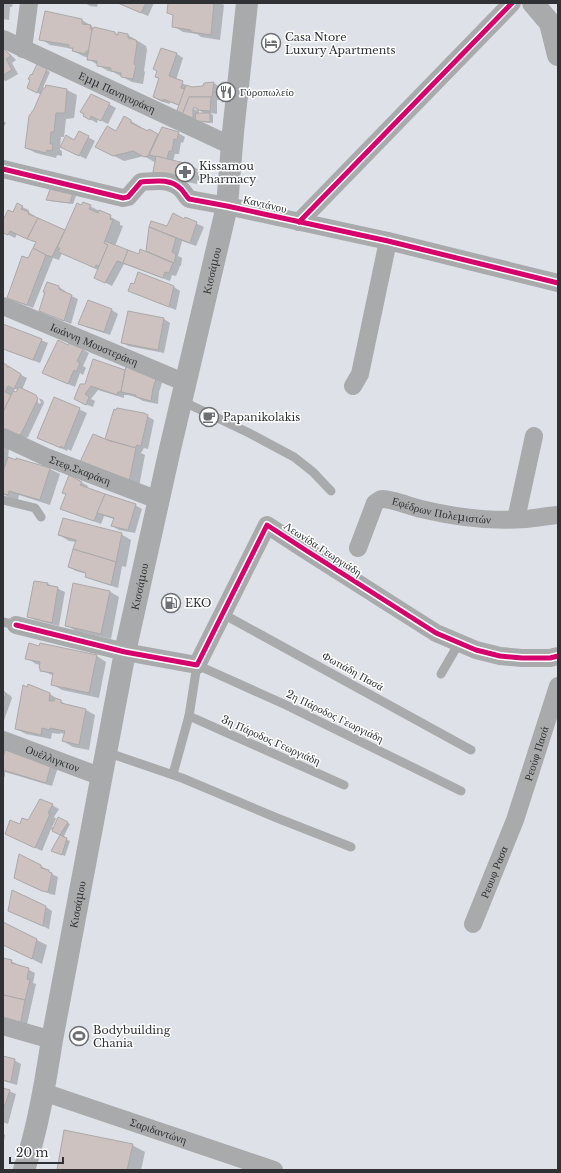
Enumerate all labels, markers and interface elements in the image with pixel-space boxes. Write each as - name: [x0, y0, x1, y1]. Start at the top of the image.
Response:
- place label: Casa Ntore Luxury Apartments: [285, 30, 395, 57]
- hotel icon: Casa Ntore Luxury Apartments: [260, 32, 282, 54]
- street label: Εμμ Πανηγυράκη: [77, 68, 158, 116]
- restaurant icon: Γύροπωλείο: [215, 81, 237, 103]
- place label: Γύροπωλείο: [240, 85, 295, 99]
- place label: Kissamou Pharmacy: [199, 159, 256, 186]
- pharmacy icon: Kissamou Pharmacy: [174, 161, 196, 183]
- street label: Καντάνου: [242, 192, 289, 216]
- street label: Κισσάμου: [200, 245, 224, 295]
- street label: Ιωάννη Μουστεράκη: [48, 320, 140, 369]
- cafe icon: Papanikolakis: [198, 406, 220, 428]
- place label: Papanikolakis: [223, 410, 300, 424]
- street label: Στεφ.Σκαράκη: [47, 452, 113, 488]
- street label: Εφέδρων Πολεμιστών: [390, 494, 491, 527]
- street label: Λεωνίδα Γεωργιάδη: [281, 519, 365, 580]
- street label: Κισσάμου: [128, 561, 152, 611]
- fuel station icon: EKO: [160, 592, 182, 614]
- place label: EKO: [185, 596, 212, 610]
- street label: Φωτιάδη Πασά: [320, 648, 386, 694]
- street label: 2η Πάροδος Γεωργιάδη: [284, 686, 386, 746]
- street label: 3η Πάροδος Γεωργιάδη: [219, 712, 323, 768]
- street label: Ρεούφ Πασά: [521, 724, 552, 783]
- street label: Ουέλλιγκτον: [24, 742, 82, 775]
- street label: Ρεουφ Ρασα: [477, 844, 511, 900]
- street label: Κισσάμου: [66, 879, 89, 929]
- place label: Bodybuilding Chania: [93, 1023, 171, 1050]
- sports icon: Bodybuilding Chania: [68, 1025, 90, 1047]
- street label: Σαριδαντώνη: [128, 1115, 189, 1147]
- scale bar: [10, 1139, 63, 1165]
- text: 20 m: [16, 1145, 48, 1160]

